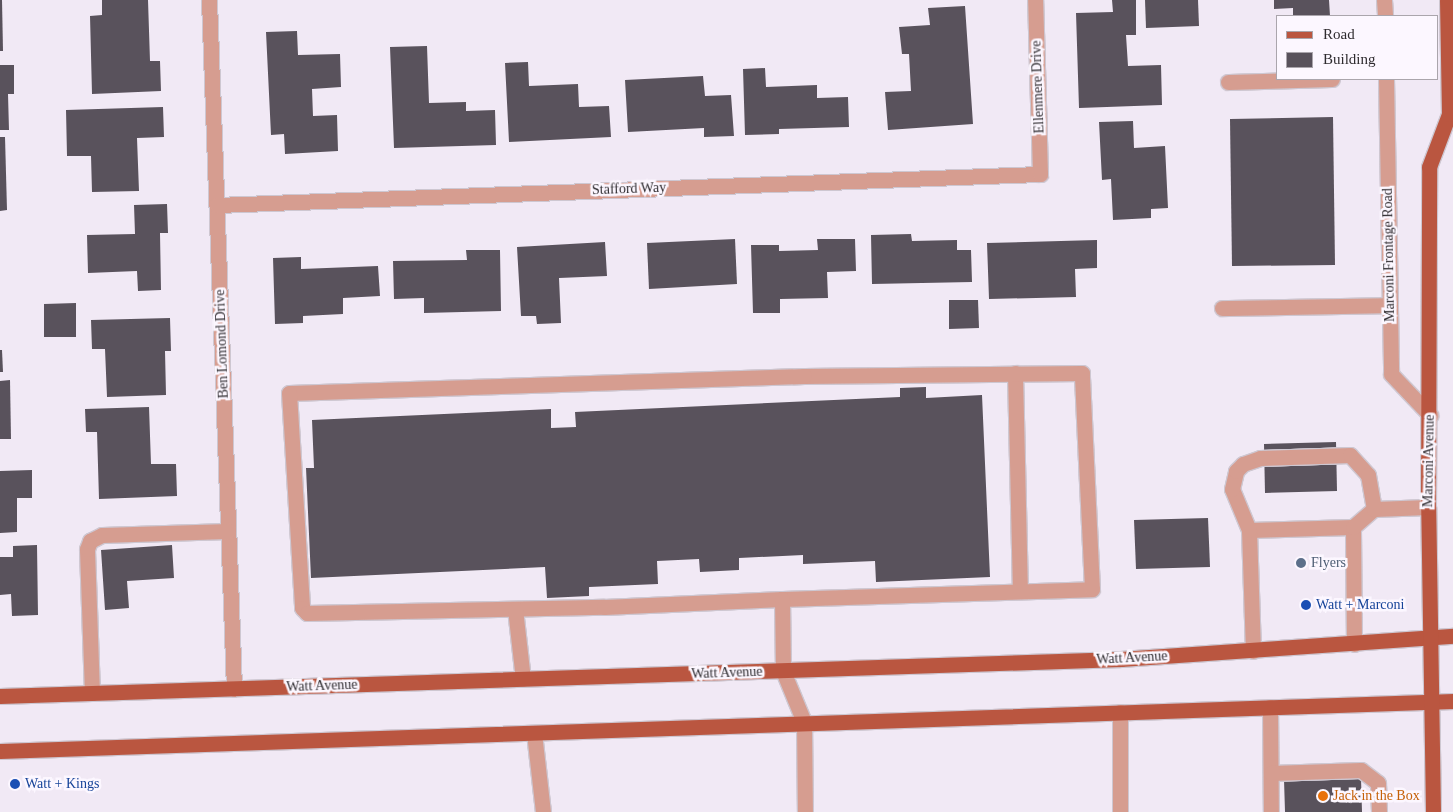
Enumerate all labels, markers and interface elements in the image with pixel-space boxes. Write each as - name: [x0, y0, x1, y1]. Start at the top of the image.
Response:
- legend: [1276, 15, 1438, 80]
- text: Road: [1323, 26, 1355, 42]
- street label: Ellenmere Drive: [1028, 40, 1048, 134]
- text: Building: [1323, 51, 1376, 67]
- street label: Stafford Way: [592, 179, 666, 199]
- street label: Marconi Frontage Road: [1379, 188, 1399, 322]
- street label: Ben Lomond Drive: [212, 289, 232, 399]
- street label: Marconi Avenue: [1420, 414, 1438, 508]
- place label: Flyers: [1311, 555, 1346, 571]
- marker: Flyers: [1295, 557, 1307, 569]
- place label: Watt + Marconi: [1316, 597, 1404, 613]
- marker: Watt + Marconi: [1300, 599, 1312, 611]
- street label: Watt Avenue: [1096, 648, 1168, 668]
- street label: Watt Avenue: [691, 663, 763, 683]
- street label: Watt Avenue: [286, 676, 358, 696]
- place label: Watt + Kings: [25, 776, 99, 792]
- marker: Watt + Kings: [9, 778, 21, 790]
- place label: Jack in the Box: [1333, 788, 1420, 804]
- marker: Jack in the Box: [1317, 790, 1329, 802]

